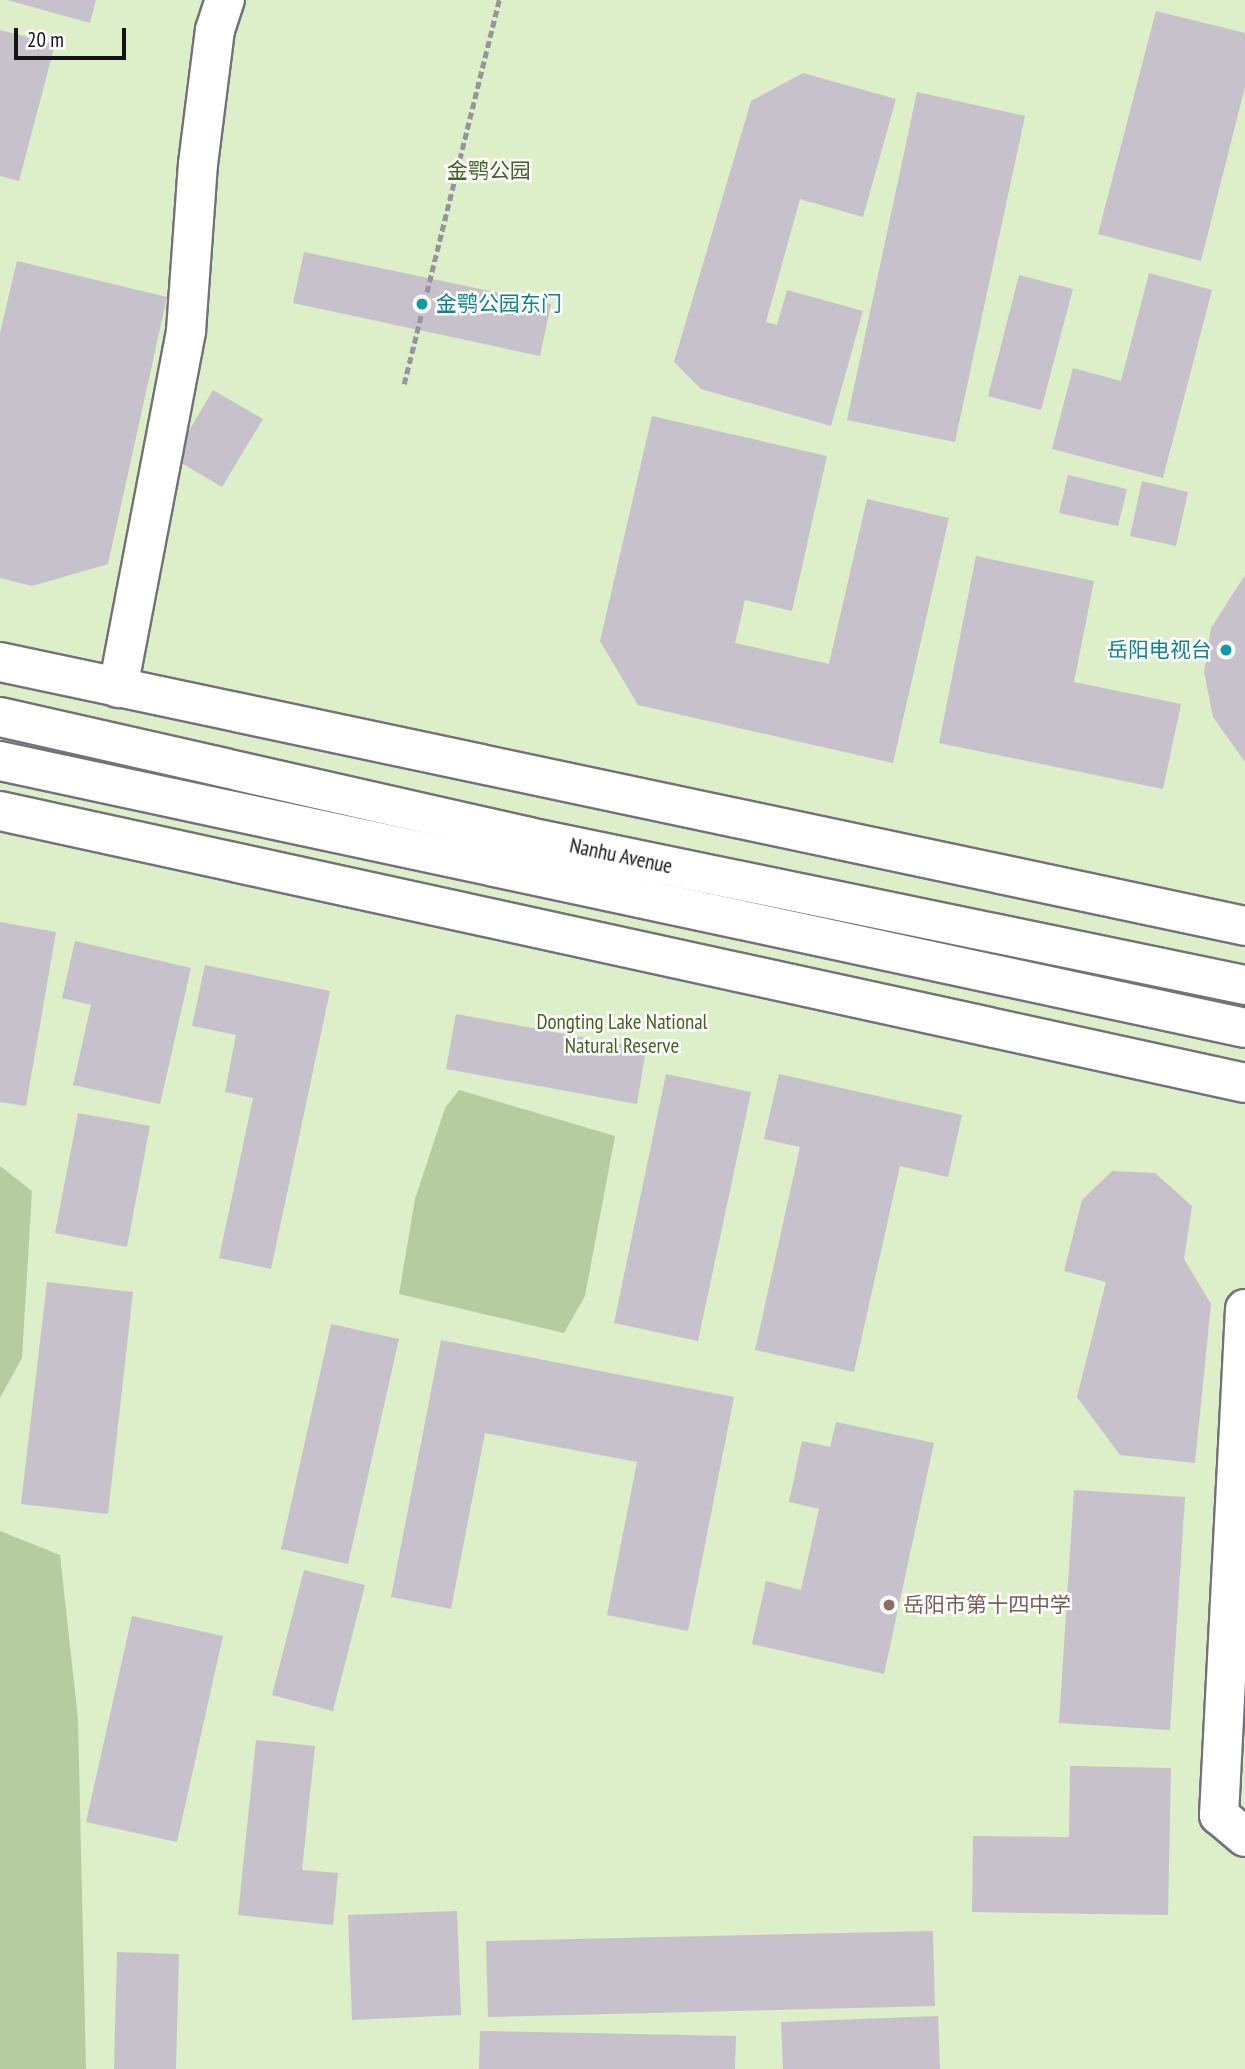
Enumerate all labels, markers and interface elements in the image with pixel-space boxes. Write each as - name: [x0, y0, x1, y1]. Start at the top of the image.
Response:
- scale bar: [18, 14, 130, 58]
- text: 20 m: [27, 26, 64, 53]
- park label: 金鹗公园: [447, 158, 531, 184]
- place label: 金鹗公园东门: [436, 291, 562, 317]
- marker: 金鹗公园东门: [414, 296, 430, 312]
- place label: 岳阳电视台: [1107, 637, 1212, 663]
- marker: 岳阳电视台: [1218, 642, 1234, 658]
- street label: Nanhu Avenue: [567, 833, 675, 879]
- park label: Dongting Lake National Natural Reserve: [537, 1009, 707, 1059]
- place label: 岳阳市第十四中学: [903, 1592, 1071, 1618]
- marker: 岳阳市第十四中学: [881, 1597, 897, 1613]

